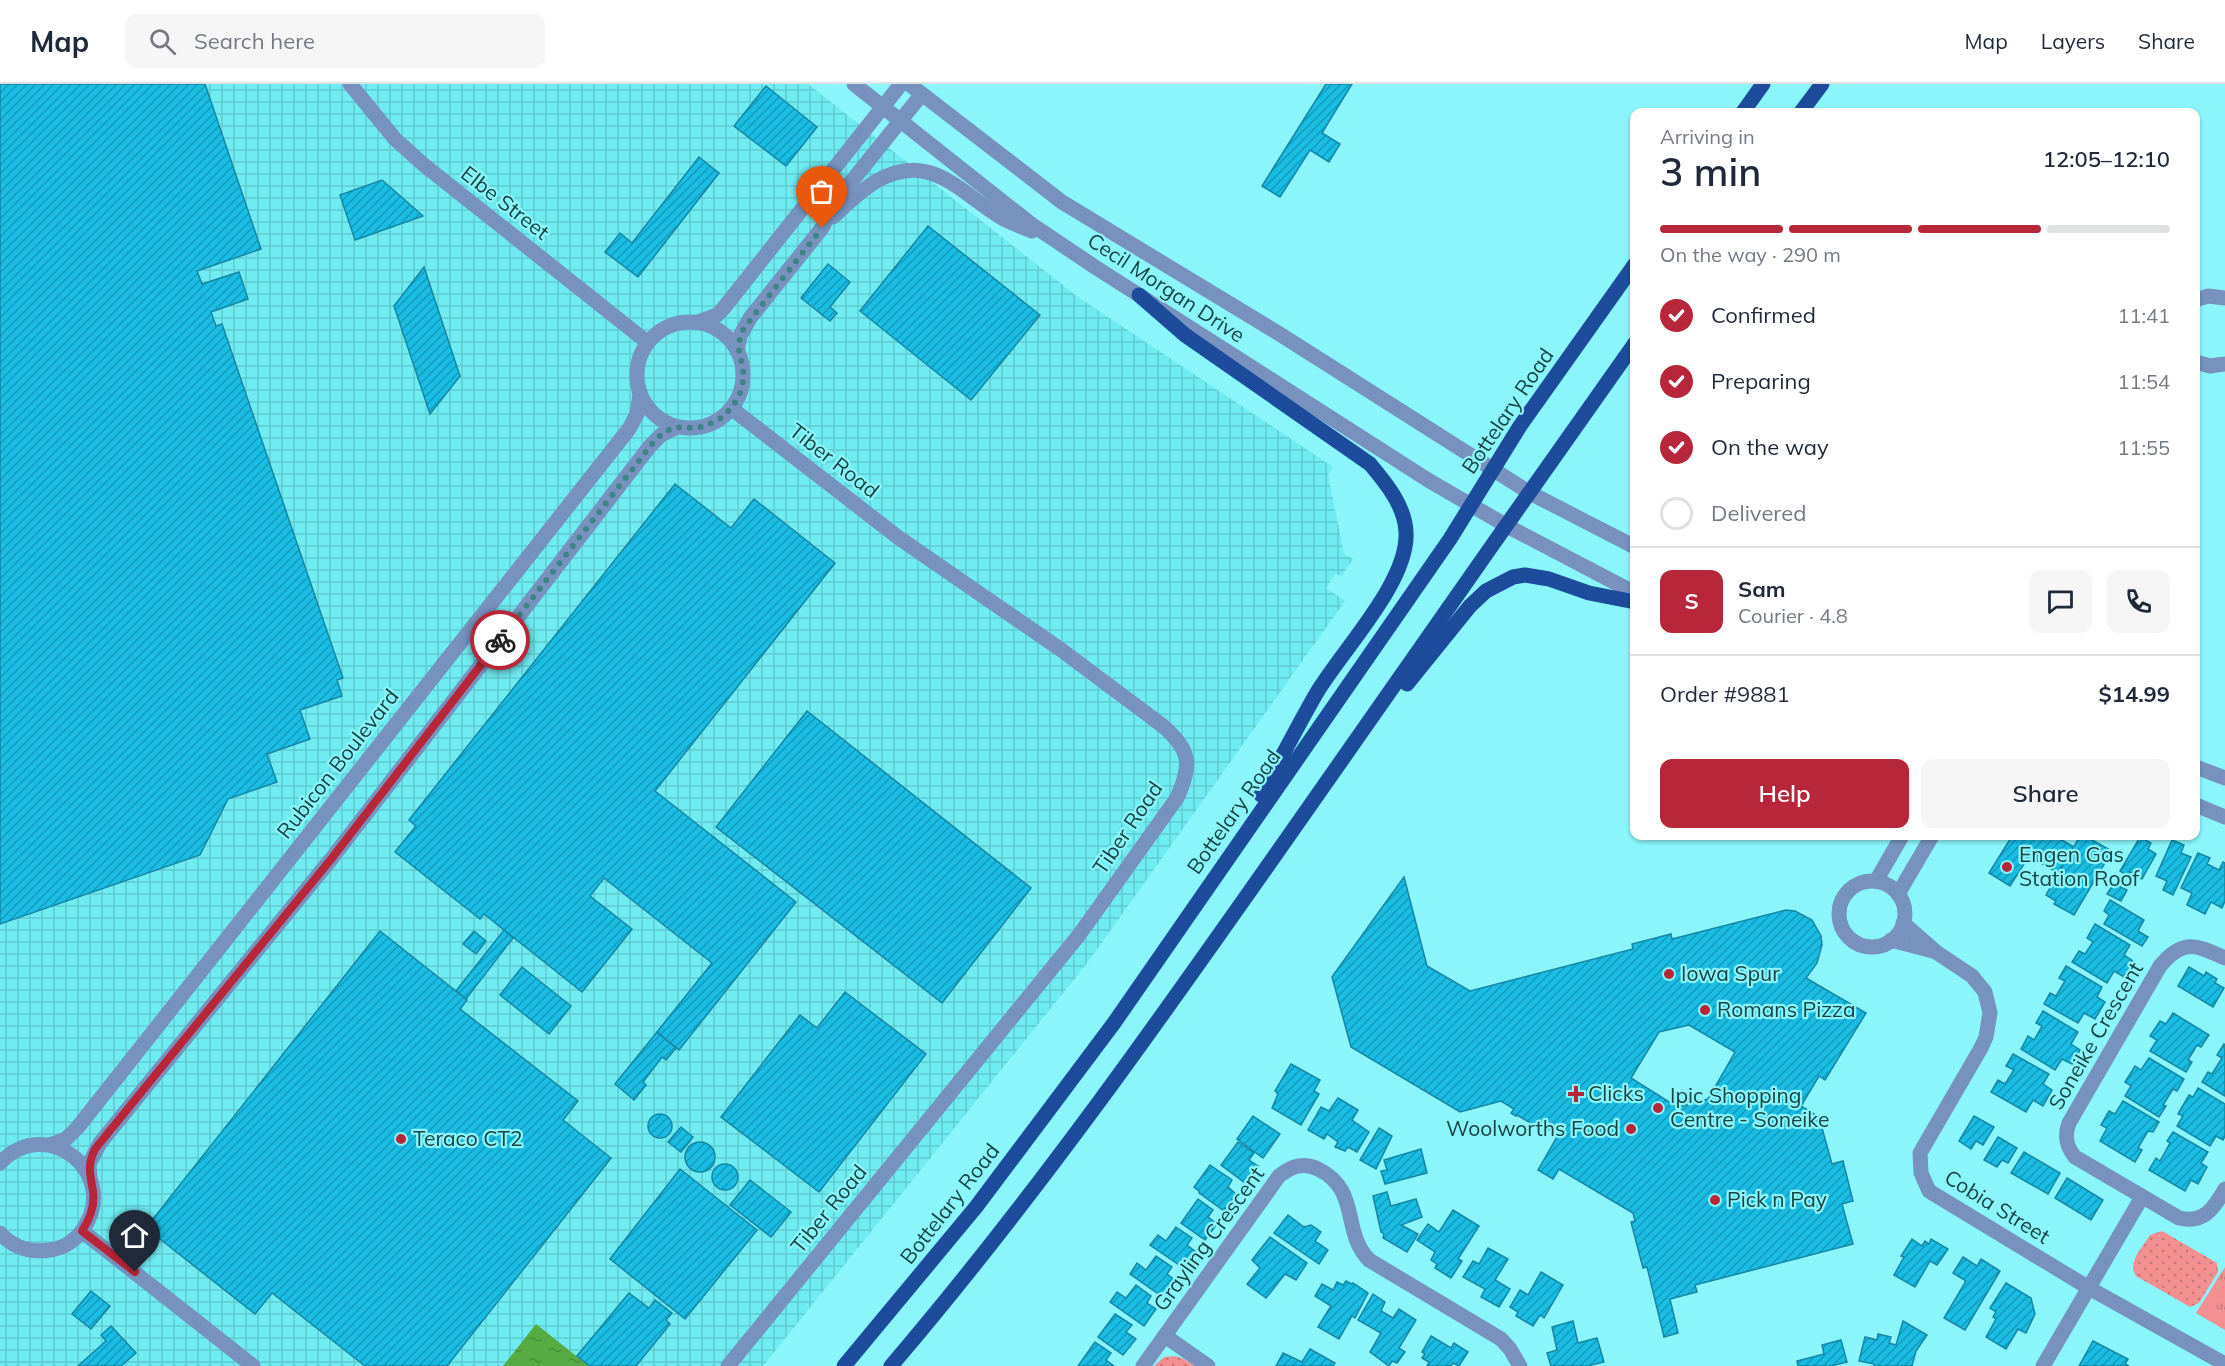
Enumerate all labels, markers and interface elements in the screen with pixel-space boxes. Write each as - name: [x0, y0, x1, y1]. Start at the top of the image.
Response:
- search box: [125, 14, 545, 68]
- text: Map: [30, 24, 89, 59]
- icon: search: [146, 25, 179, 58]
- text: Search here: [194, 27, 315, 55]
- text: Map: [1965, 28, 2008, 54]
- text: Layers: [2041, 28, 2105, 54]
- text: Share: [2138, 28, 2195, 54]
- text: Arriving in: [1660, 124, 1755, 149]
- text: 12:05–12:10: [2043, 145, 2170, 173]
- text: 3 min: [1660, 147, 1761, 196]
- street label: Elbe Street: [456, 160, 555, 245]
- pin: [796, 166, 847, 228]
- icon: bag: [805, 175, 838, 208]
- street label: Cecil Morgan Drive: [1083, 227, 1250, 348]
- text: On the way · 290 m: [1660, 242, 1841, 267]
- icon: check: [1660, 299, 1693, 332]
- text: Confirmed: [1711, 301, 1816, 329]
- text: 11:41: [2117, 303, 2170, 328]
- street label: Bottelary Road: [1456, 343, 1559, 478]
- icon: check: [1660, 365, 1693, 398]
- text: Preparing: [1711, 367, 1811, 395]
- text: 11:54: [2117, 369, 2170, 394]
- street label: Tiber Road: [785, 417, 885, 503]
- icon: check: [1660, 431, 1693, 464]
- text: On the way: [1711, 433, 1829, 461]
- text: 11:55: [2117, 435, 2170, 460]
- text: Delivered: [1711, 499, 1806, 527]
- button: chat: [2029, 570, 2092, 633]
- button: phone: [2107, 570, 2170, 633]
- text: Sam: [1738, 575, 1786, 603]
- text: S: [1684, 587, 1699, 615]
- text: Courier · 4.8: [1738, 603, 1848, 628]
- courier: [470, 610, 530, 670]
- icon: bike: [484, 624, 517, 657]
- text: Order #9881: [1660, 680, 1790, 708]
- text: $14.99: [2099, 680, 2170, 708]
- street label: Rubicon Boulevard: [271, 683, 404, 843]
- street label: Bottelary Road: [1181, 744, 1286, 879]
- button: Help: [1660, 759, 1909, 828]
- button: Share: [1921, 759, 2170, 828]
- street label: Tiber Road: [1087, 776, 1168, 879]
- place label: Engen Gas Station Roof: [2019, 841, 2140, 891]
- marker: Engen Gas Station Roof: [2000, 860, 2014, 874]
- street label: Soneike Crescent: [2042, 957, 2148, 1114]
- place label: Iowa Spur: [1681, 960, 1780, 986]
- marker: Iowa Spur: [1662, 967, 1676, 981]
- place label: Romans Pizza: [1717, 996, 1856, 1022]
- marker: Romans Pizza: [1698, 1003, 1712, 1017]
- place label: Clicks: [1588, 1080, 1644, 1106]
- place label: Ipic Shopping Centre - Soneike: [1670, 1082, 1829, 1132]
- marker: Clicks: [1569, 1087, 1583, 1101]
- marker: Ipic Shopping Centre - Soneike: [1651, 1101, 1665, 1115]
- place label: Woolworths Food: [1446, 1115, 1619, 1141]
- marker: Woolworths Food: [1624, 1122, 1638, 1136]
- place label: Teraco CT2: [413, 1125, 523, 1151]
- marker: Teraco CT2: [394, 1132, 408, 1146]
- street label: Bottelary Road: [894, 1138, 1004, 1269]
- street label: Tiber Road: [785, 1159, 872, 1258]
- street label: Grayling Crescent: [1147, 1161, 1269, 1316]
- street label: Cobia Street: [1940, 1163, 2055, 1249]
- place label: Pick n Pay: [1727, 1186, 1827, 1212]
- marker: Pick n Pay: [1708, 1193, 1722, 1207]
- pin: [109, 1210, 160, 1272]
- icon: home: [118, 1219, 151, 1252]

